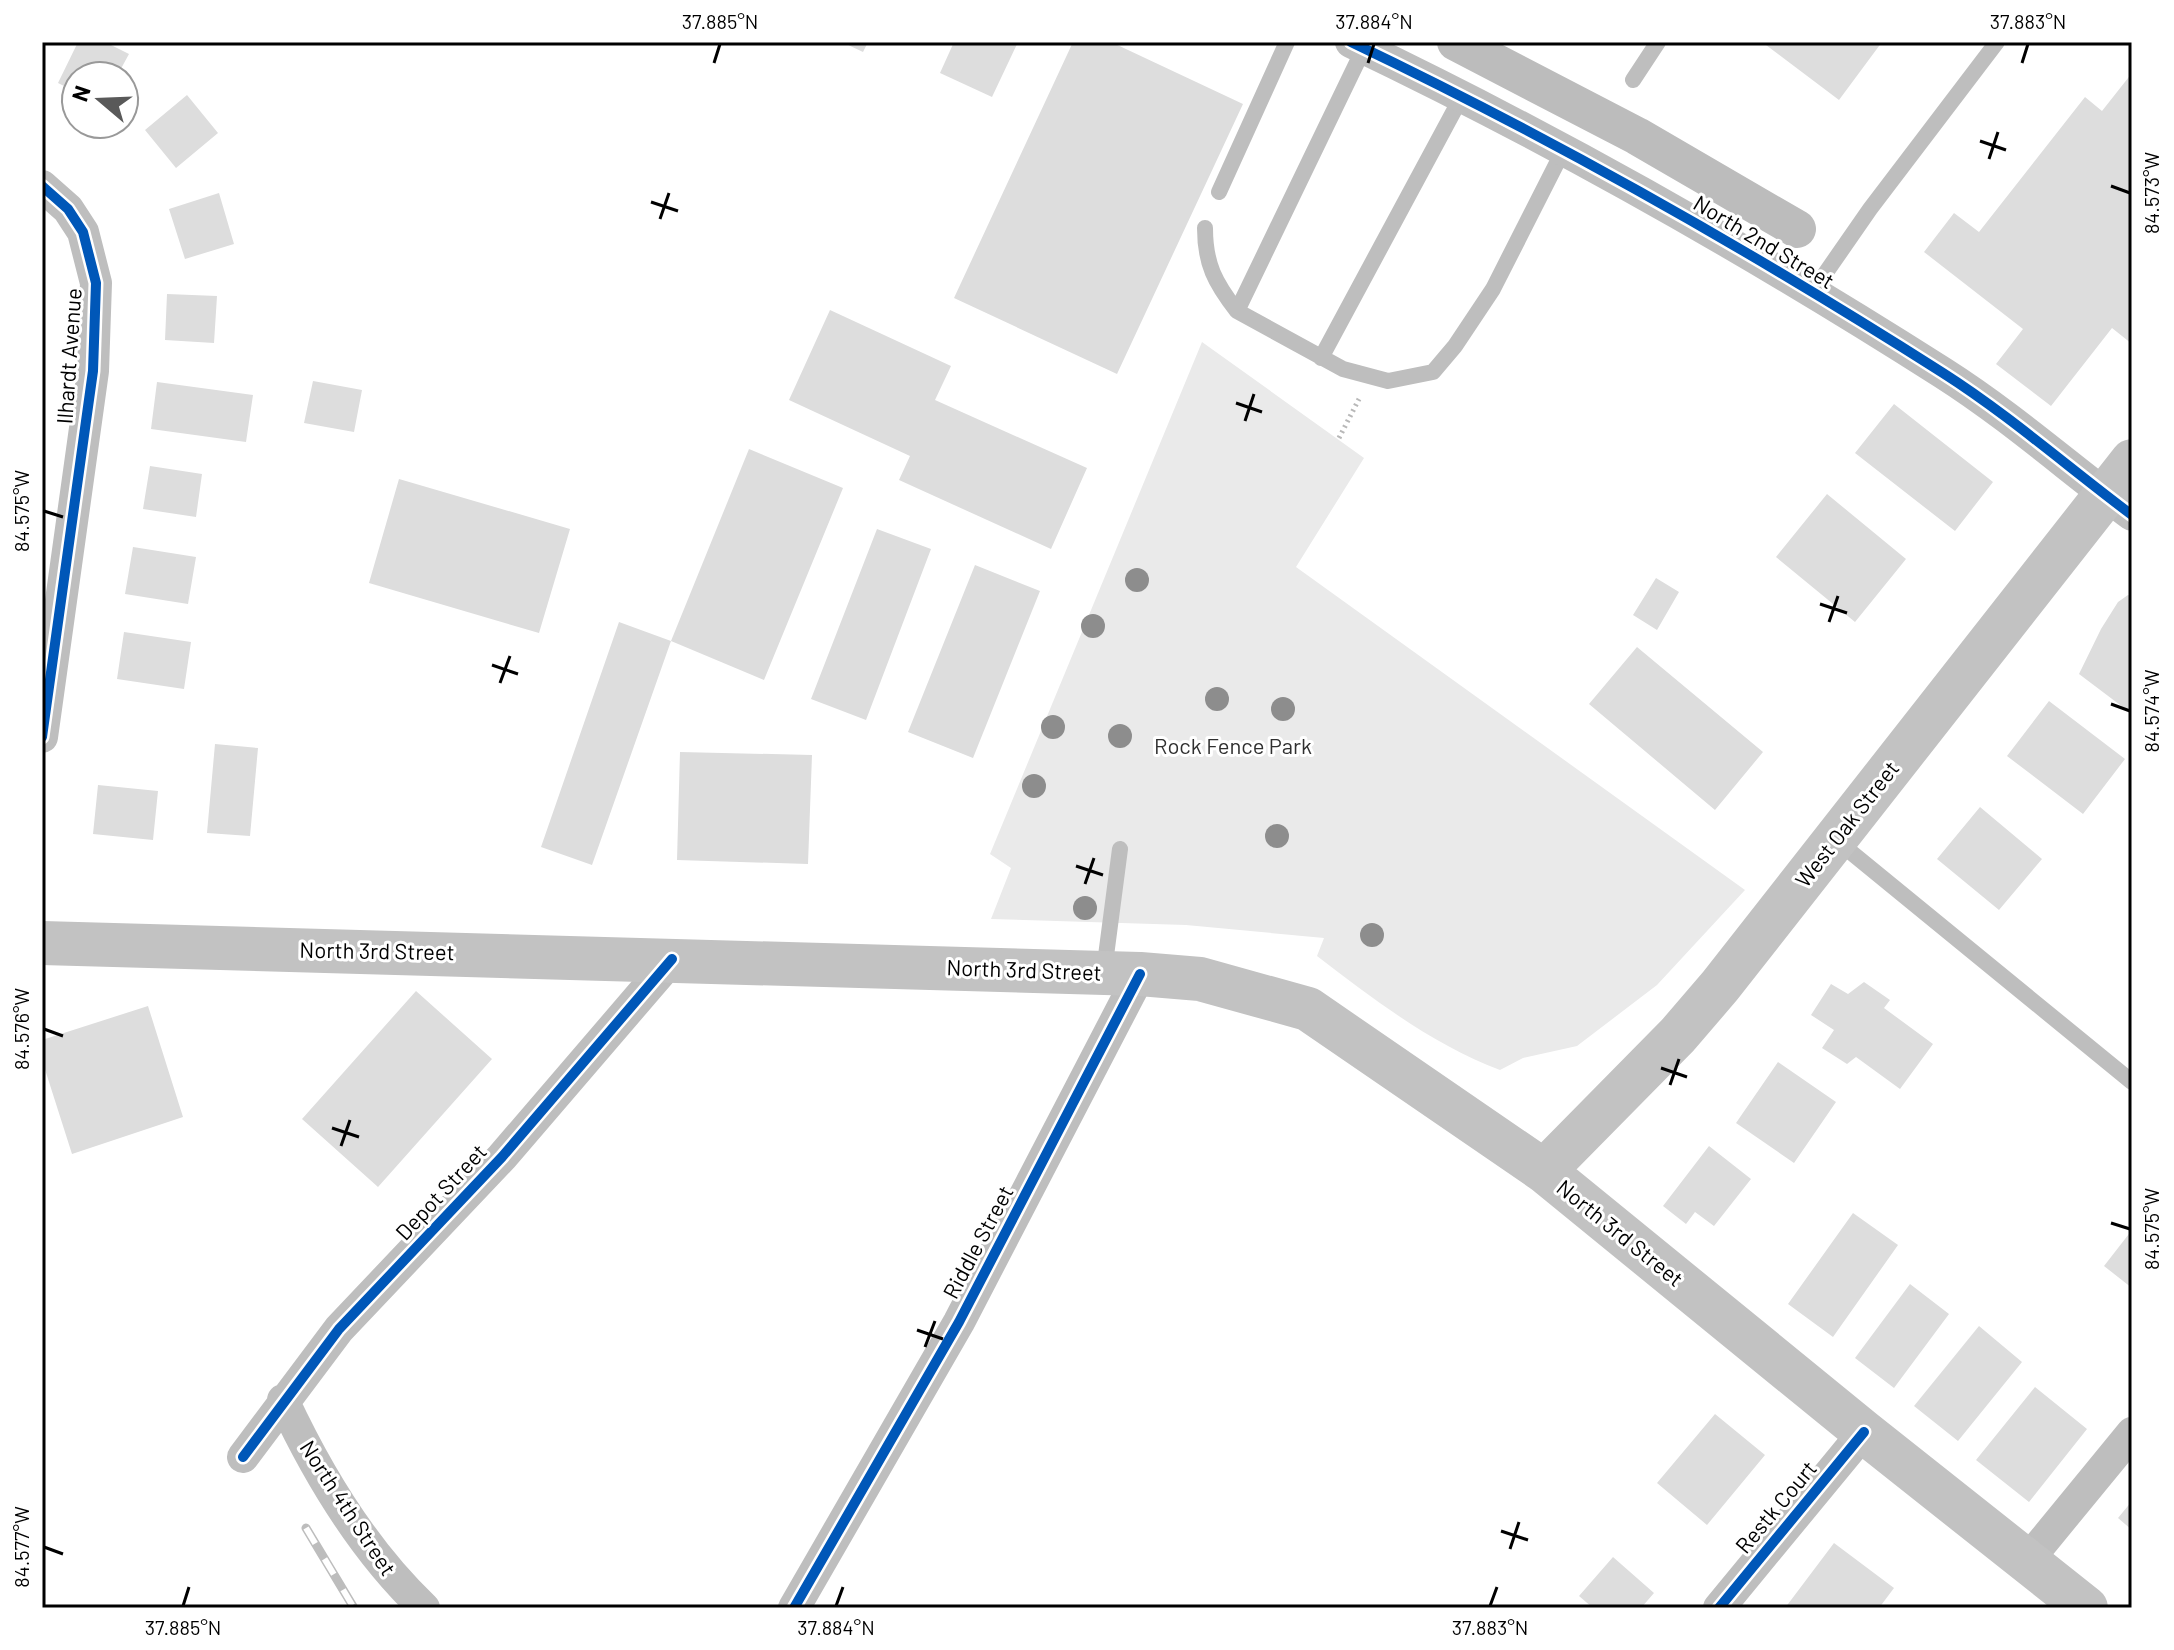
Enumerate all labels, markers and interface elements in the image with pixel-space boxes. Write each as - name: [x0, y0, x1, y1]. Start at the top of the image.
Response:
- text: 37.885°N: [682, 9, 758, 33]
- text: 37.884°N: [1335, 9, 1413, 33]
- text: 37.883°N: [1990, 9, 2066, 33]
- north arrow: [60, 60, 140, 140]
- text: N: [65, 82, 95, 104]
- text: 84.573°W: [2139, 151, 2163, 234]
- street label: North 2nd Street: [1689, 189, 1840, 293]
- street label: Ilhardt Avenue: [50, 287, 86, 425]
- text: 84.575°W: [9, 469, 33, 552]
- text: 84.574°W: [2139, 669, 2163, 752]
- park label: Rock Fence Park: [1154, 732, 1312, 758]
- street label: West Oak Street: [1789, 755, 1904, 892]
- street label: North 3rd Street: [299, 936, 455, 964]
- street label: North 3rd Street: [946, 953, 1102, 985]
- text: 84.576°W: [9, 987, 33, 1070]
- street label: Depot Street: [389, 1138, 491, 1245]
- street label: North 3rd Street: [1552, 1173, 1689, 1291]
- street label: Riddle Street: [936, 1181, 1018, 1303]
- text: 84.575°W: [2139, 1187, 2163, 1270]
- street label: North 4th Street: [295, 1435, 402, 1580]
- street label: Restk Court: [1729, 1455, 1821, 1558]
- text: 84.577°W: [9, 1506, 33, 1588]
- text: 37.885°N: [145, 1615, 221, 1639]
- text: 37.884°N: [797, 1615, 875, 1639]
- text: 37.883°N: [1452, 1615, 1528, 1639]

